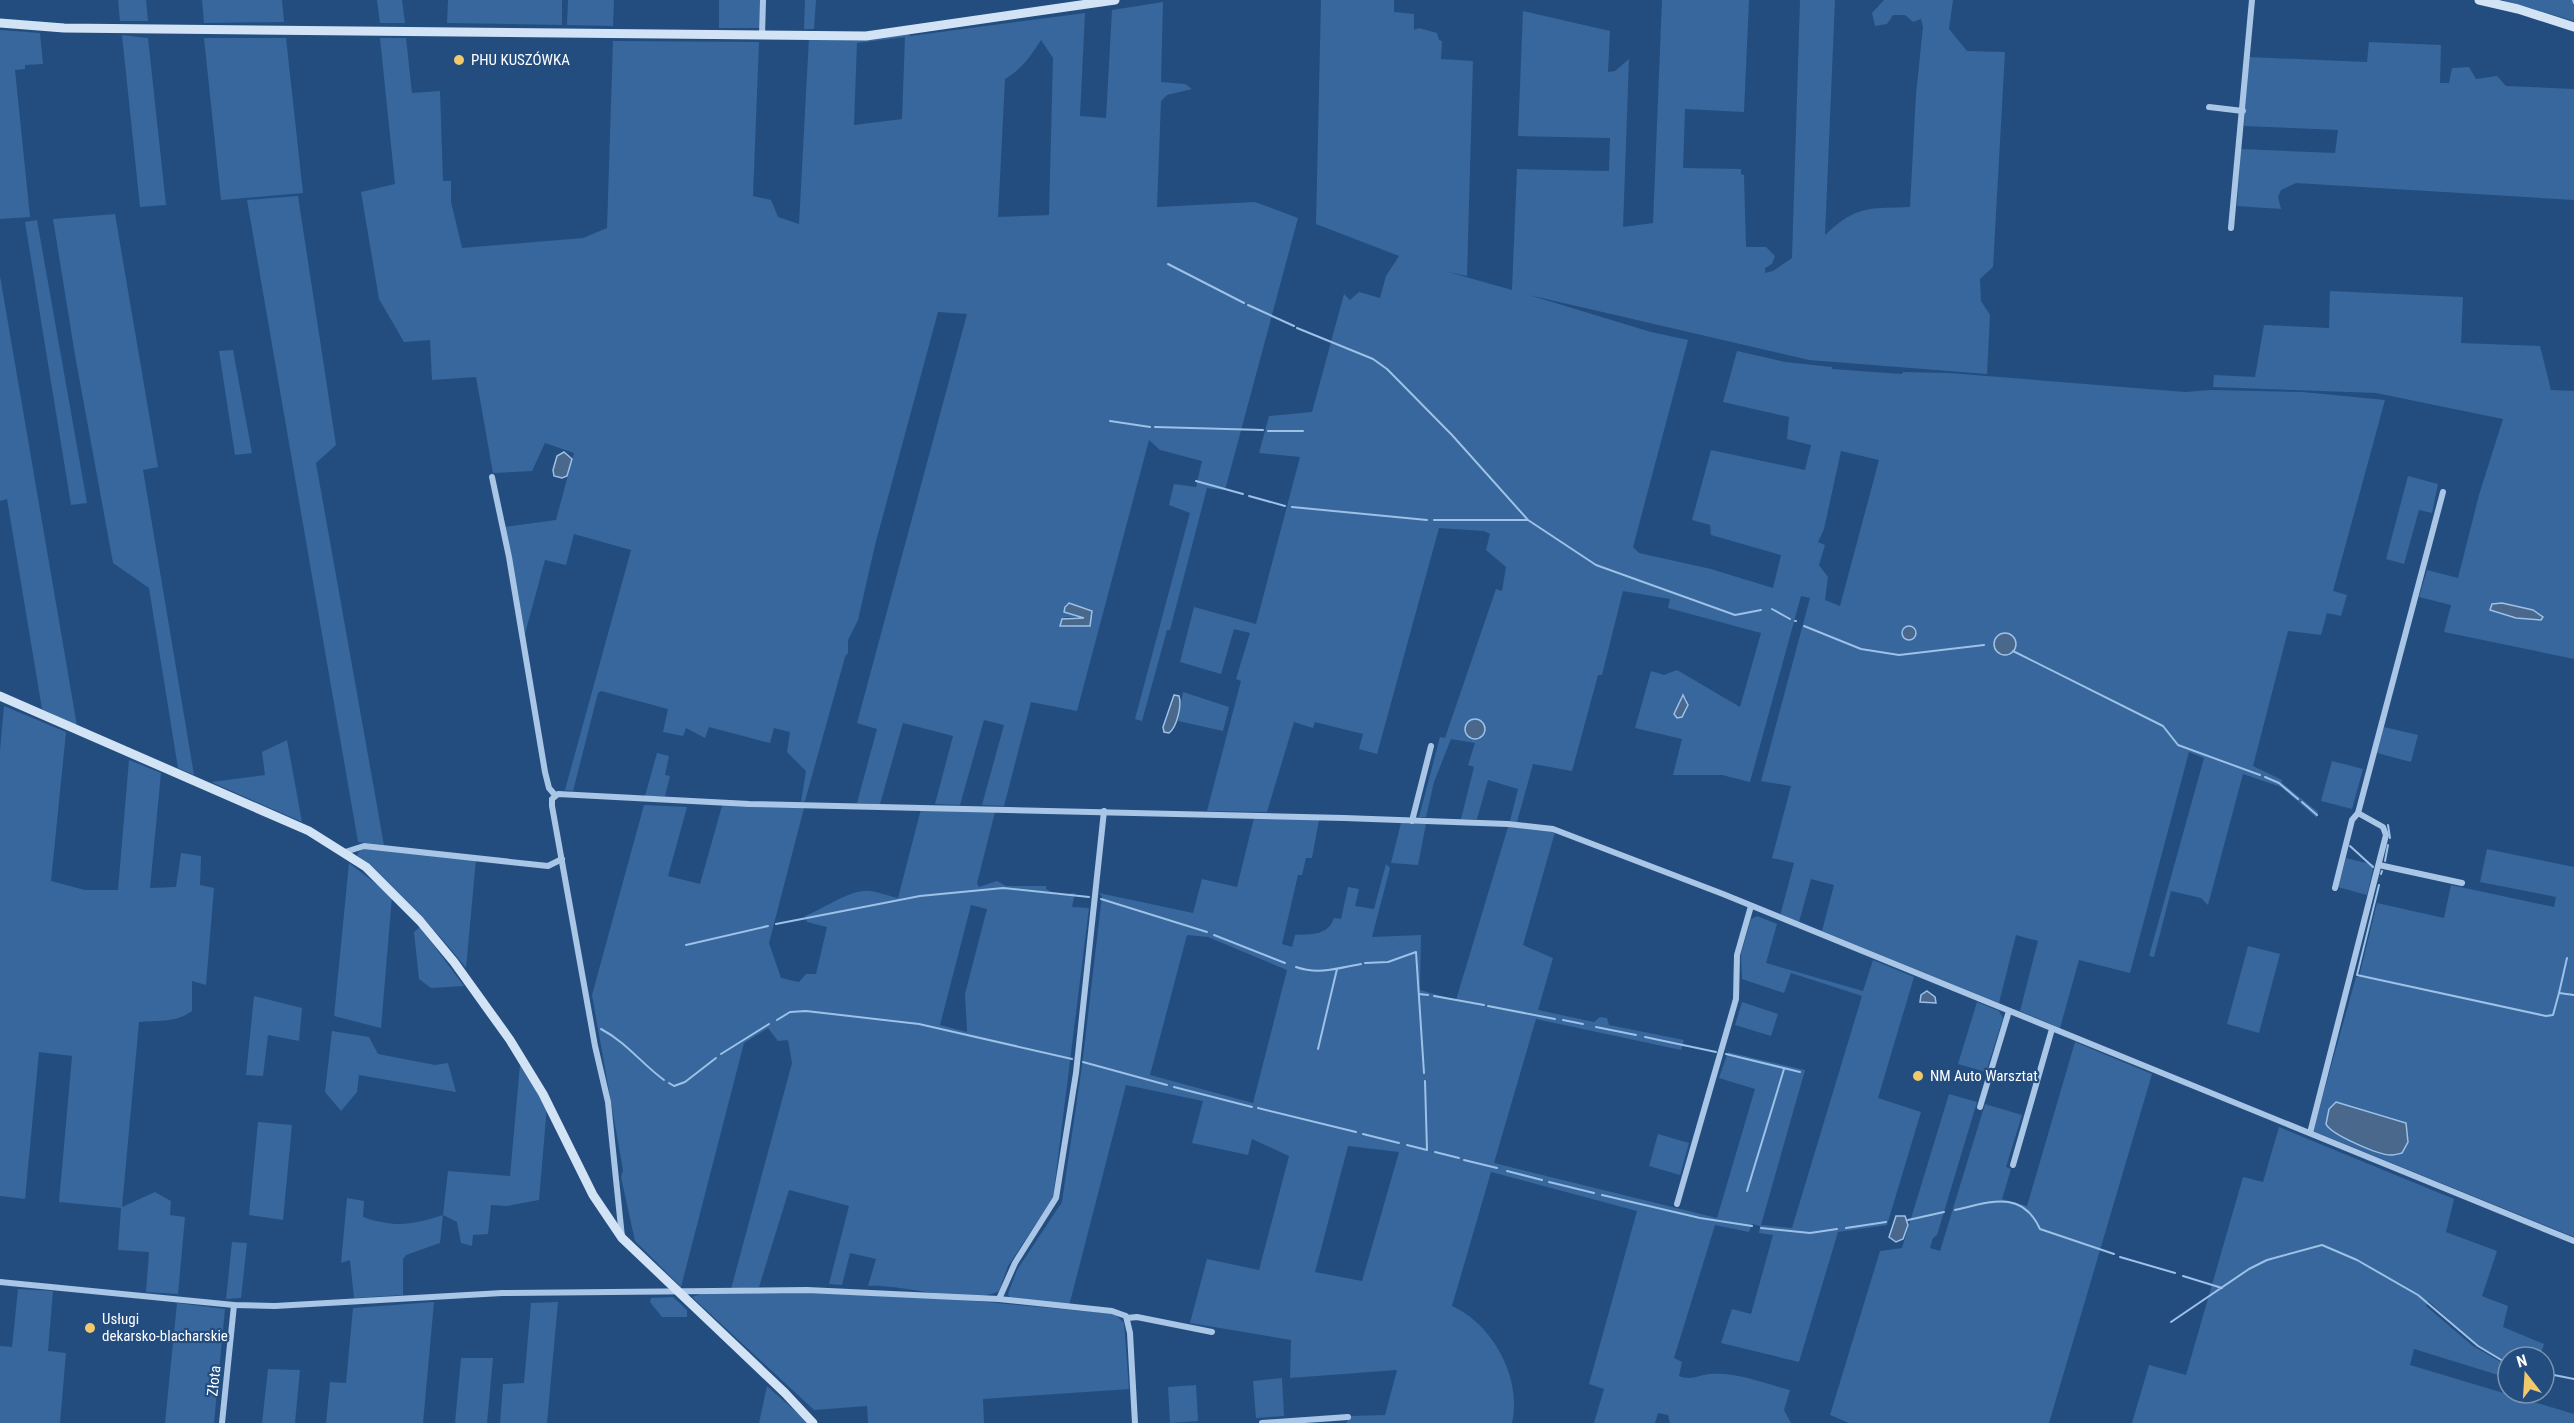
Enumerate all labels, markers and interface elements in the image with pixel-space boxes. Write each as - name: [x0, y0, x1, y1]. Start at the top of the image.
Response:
- place label: PHU KUSZÓWKA: [471, 51, 570, 69]
- marker: PHU KUSZÓWKA: [452, 53, 466, 67]
- place label: NM Auto Warsztat: [1930, 1067, 2038, 1085]
- marker: NM Auto Warsztat: [1911, 1069, 1925, 1083]
- place label: Usługi dekarsko-blacharskie: [102, 1310, 228, 1345]
- marker: Usługi dekarsko-blacharskie: [83, 1321, 97, 1335]
- north arrow: [2496, 1345, 2556, 1405]
- text: N: [2514, 1351, 2529, 1372]
- street label: Złota: [203, 1365, 225, 1397]

